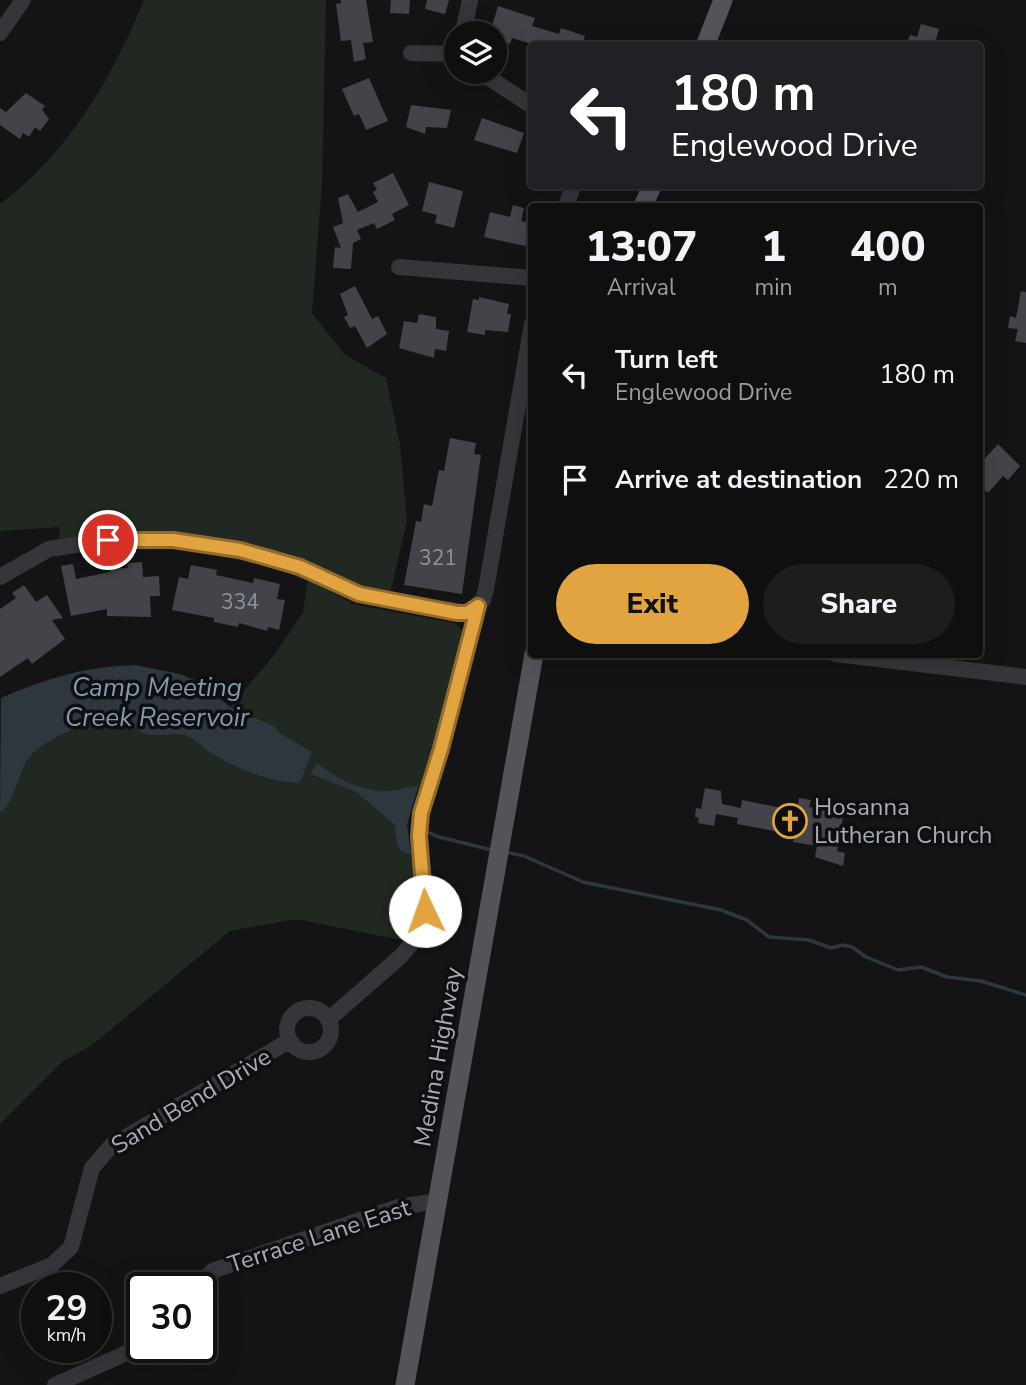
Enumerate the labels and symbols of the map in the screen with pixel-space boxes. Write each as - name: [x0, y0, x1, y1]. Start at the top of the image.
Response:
- pin: [78, 510, 138, 570]
- house number: 321: [419, 544, 457, 572]
- house number: 334: [221, 588, 259, 616]
- water label: Camp Meeting Creek Reservoir: [65, 670, 250, 735]
- place label: Hosanna Lutheran Church: [814, 791, 992, 851]
- church icon: Hosanna Lutheran Church: [771, 802, 809, 840]
- position arrow: [388, 874, 462, 948]
- street label: Medina Highway: [406, 964, 470, 1149]
- street label: Sand Bend Drive: [105, 1041, 277, 1161]
- street label: Terrace Lane East: [224, 1191, 415, 1281]
- speed limit sign: 30: [126, 1272, 217, 1363]

